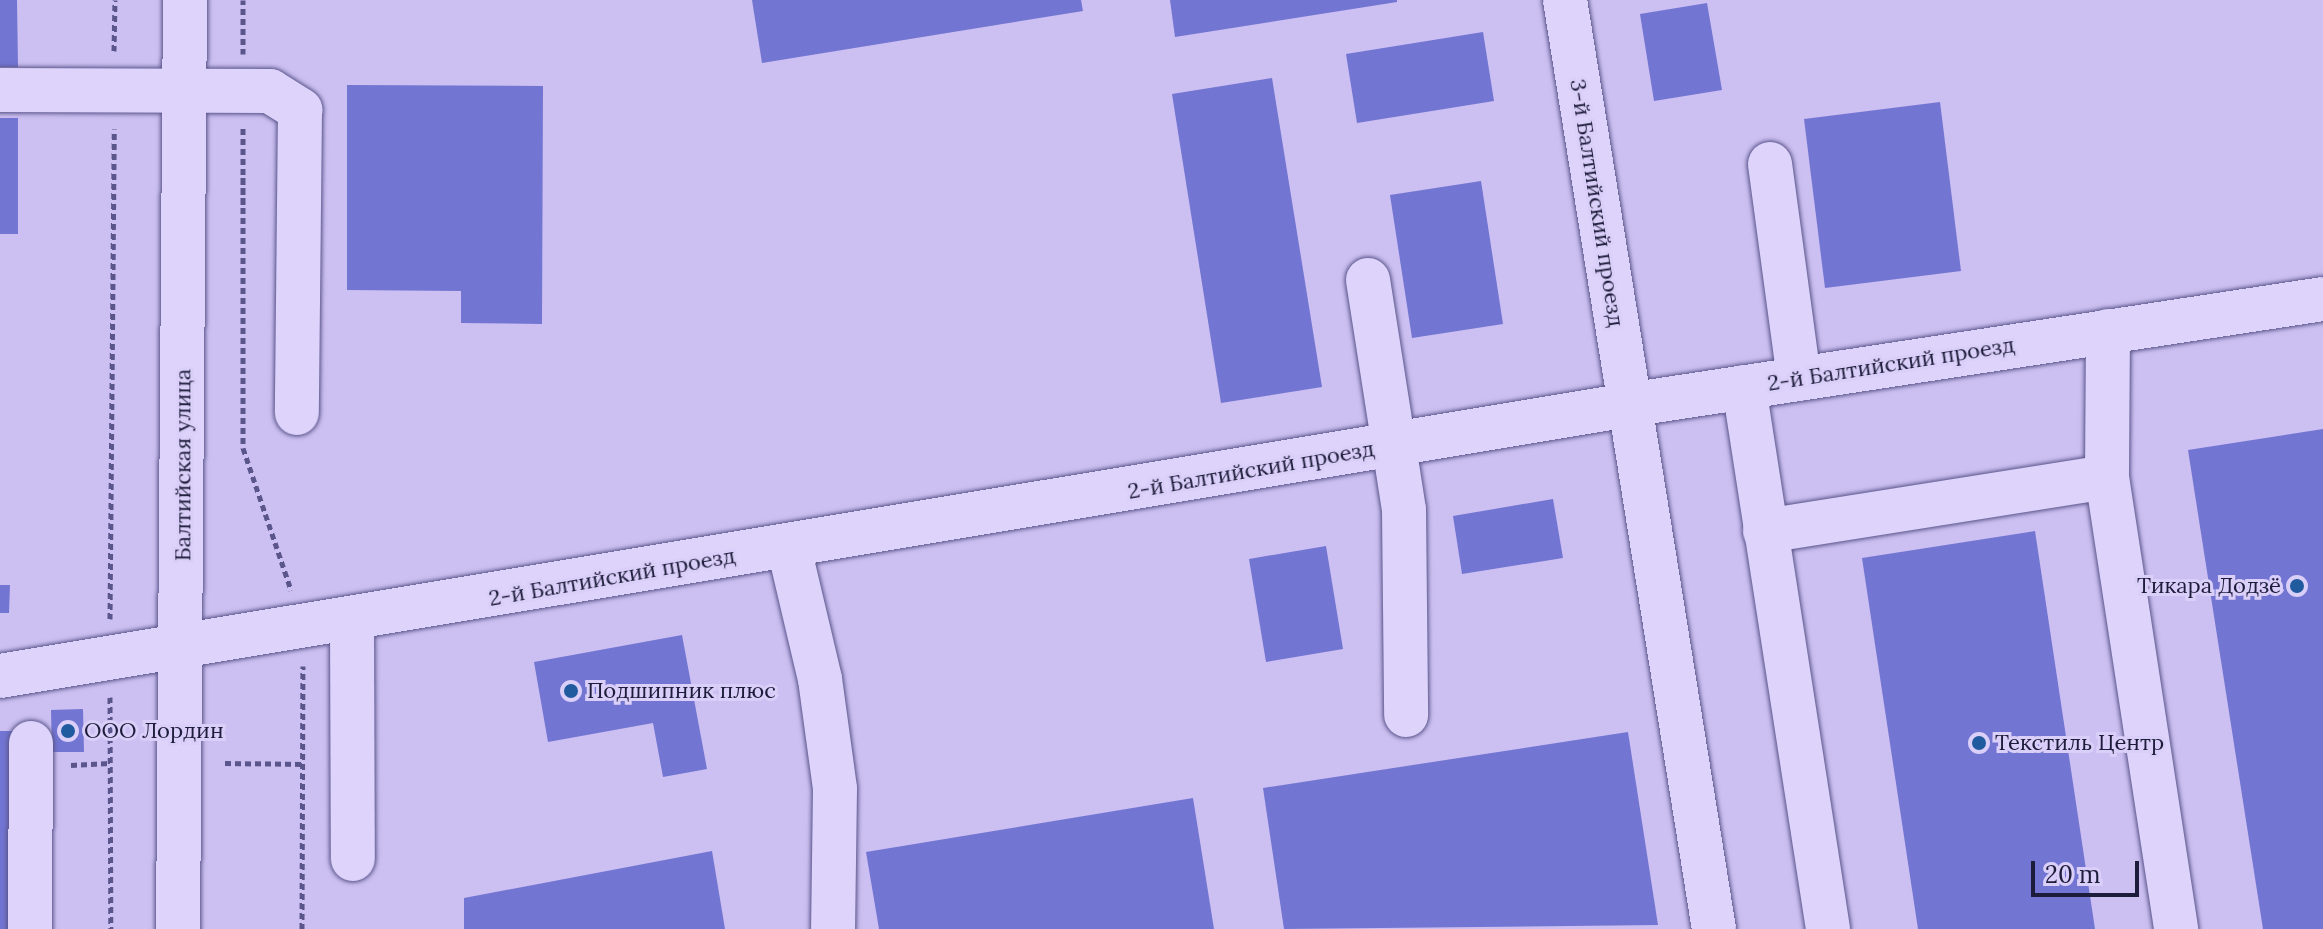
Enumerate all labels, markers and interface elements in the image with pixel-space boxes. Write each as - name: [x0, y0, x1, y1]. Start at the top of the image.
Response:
- street label: 3-й Балтийский проезд: [1564, 77, 1630, 329]
- street label: 2-й Балтийский проезд: [1766, 331, 2016, 397]
- street label: Балтийская улица: [170, 369, 196, 561]
- street label: 2-й Балтийский проезд: [1126, 435, 1376, 505]
- street label: 2-й Балтийский проезд: [487, 542, 737, 612]
- place label: Тикара Додзё: [2137, 573, 2281, 599]
- marker: Тикара Додзё: [2288, 577, 2306, 595]
- place label: Подшипник плюс: [587, 678, 776, 704]
- marker: Подшипник плюс: [562, 682, 580, 700]
- place label: ООО Лордин: [84, 718, 224, 744]
- marker: ООО Лордин: [59, 722, 77, 740]
- place label: Текстиль Центр: [1995, 730, 2164, 756]
- marker: Текстиль Центр: [1970, 734, 1988, 752]
- scale bar: [2035, 845, 2143, 895]
- text: 20 m: [2045, 859, 2101, 890]

